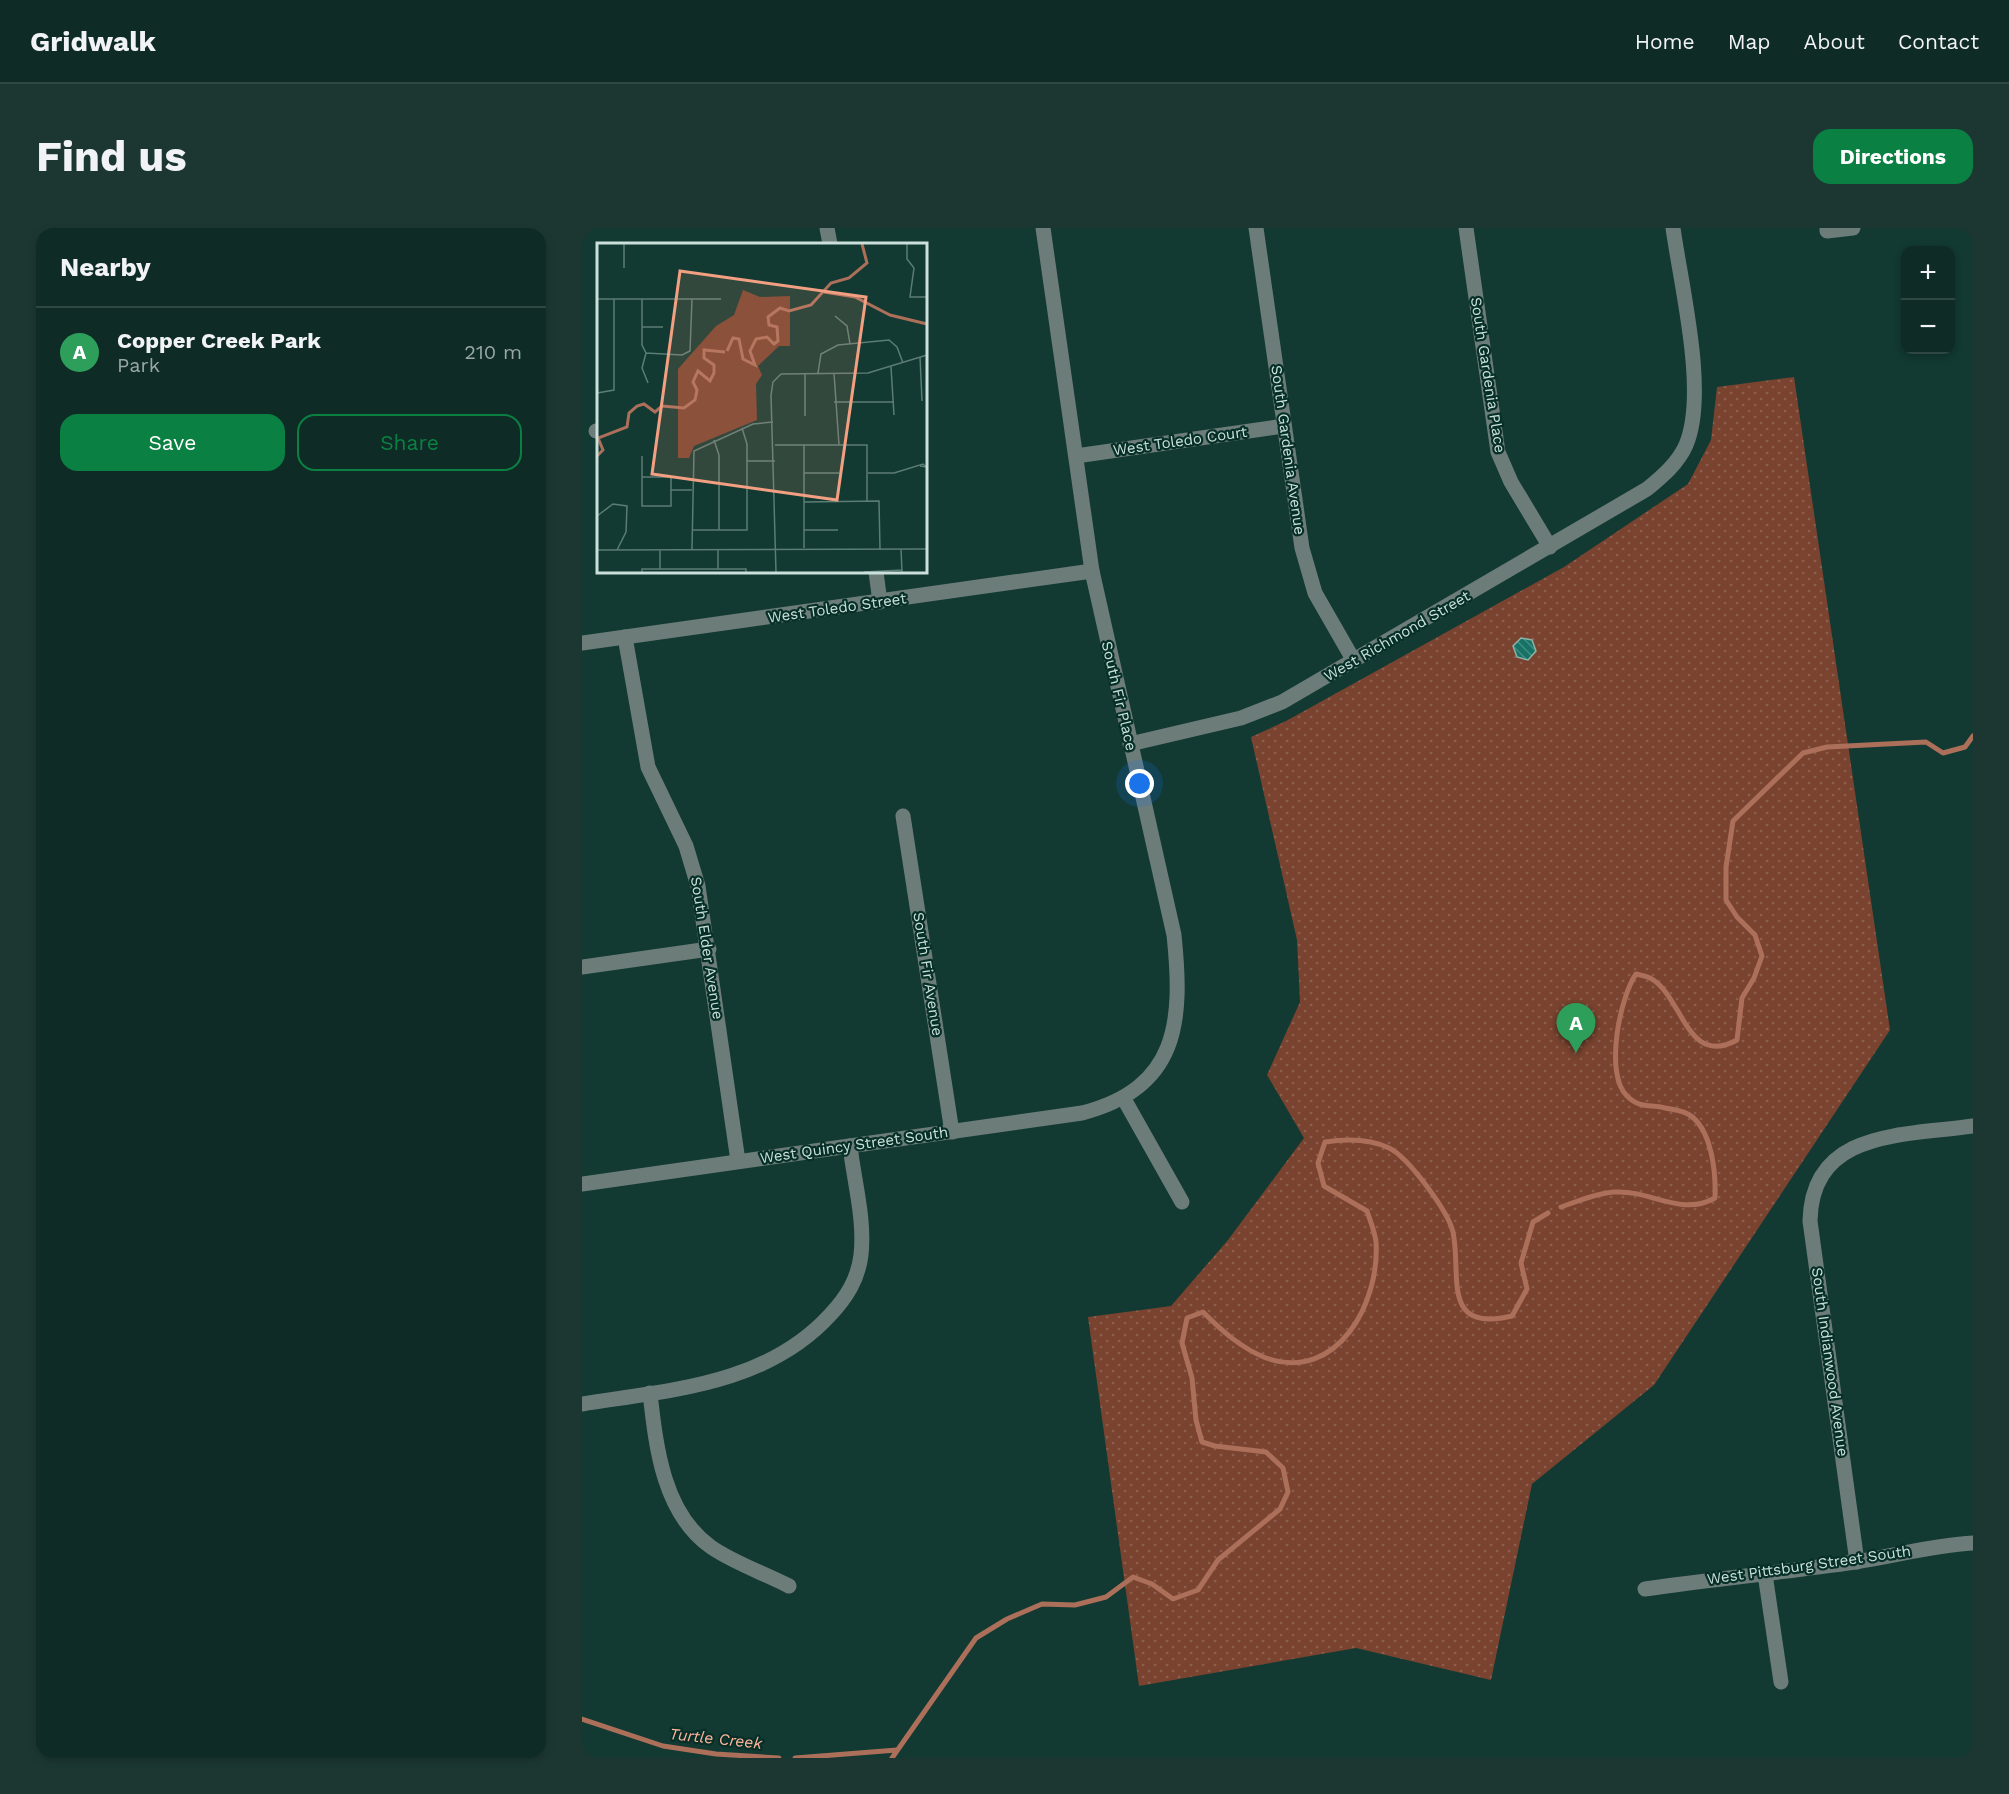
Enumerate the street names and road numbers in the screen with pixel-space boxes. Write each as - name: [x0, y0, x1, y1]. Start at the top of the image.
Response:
- street label: South Gardenia Place: [1467, 296, 1509, 454]
- street label: South Gardenia Avenue: [1267, 364, 1309, 536]
- street label: West Toledo Court: [1112, 423, 1249, 459]
- street label: West Richmond Street: [1321, 586, 1474, 685]
- street label: West Toledo Street: [767, 589, 908, 627]
- street label: South Fir Place: [1098, 639, 1140, 753]
- street label: South Elder Avenue: [687, 875, 727, 1021]
- street label: South Fir Avenue: [909, 911, 947, 1037]
- street label: West Quincy Street South: [759, 1123, 949, 1167]
- street label: South Indianwood Avenue: [1808, 1266, 1852, 1458]
- street label: West Pittsburg Street South: [1706, 1542, 1912, 1588]

